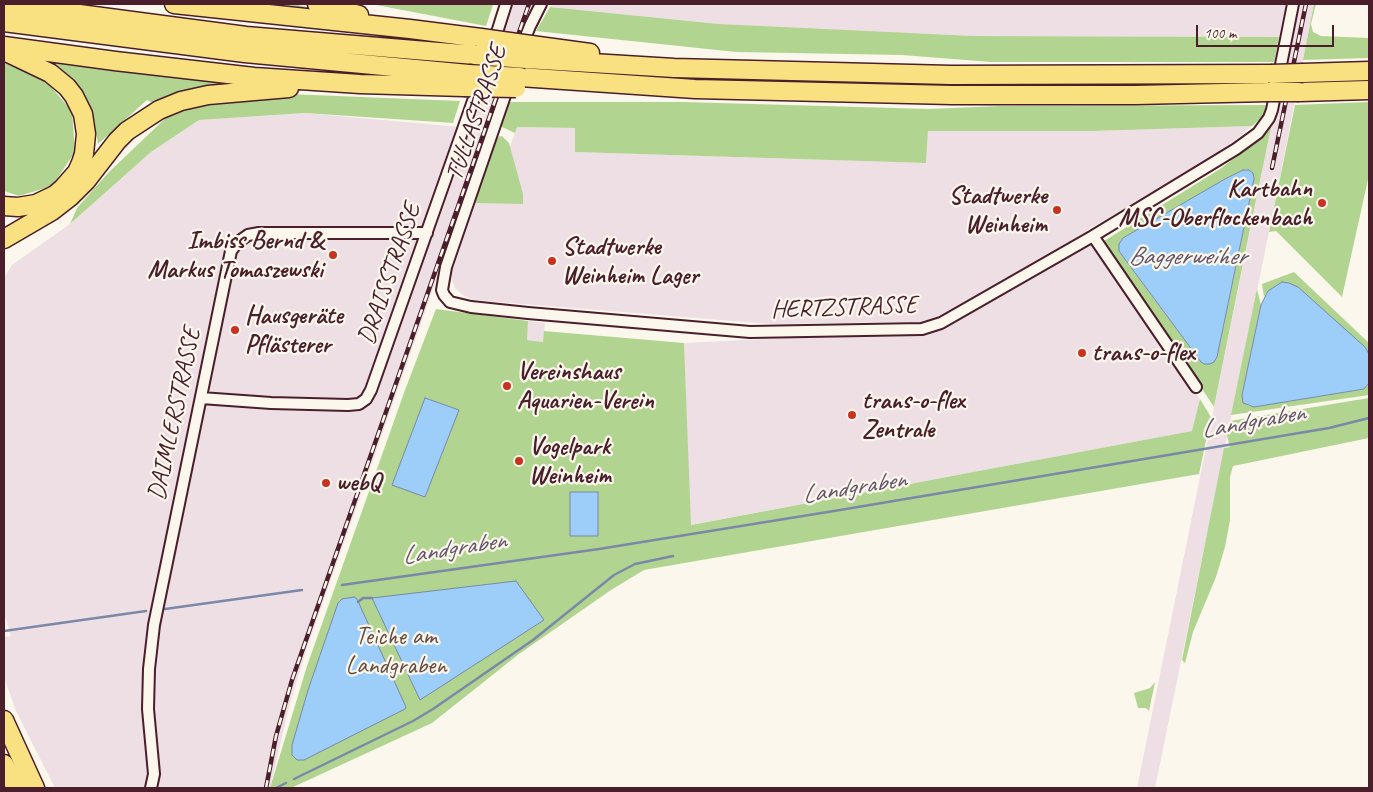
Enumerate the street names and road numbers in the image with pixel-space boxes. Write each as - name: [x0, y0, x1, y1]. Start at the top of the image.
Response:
- street label: TULLASTRASSE: [440, 41, 514, 185]
- street label: DRAISSTRASSE: [352, 200, 428, 348]
- street label: HERTZSTRASSE: [770, 290, 918, 326]
- street label: DAIMLERSTRASSE: [142, 325, 208, 503]

